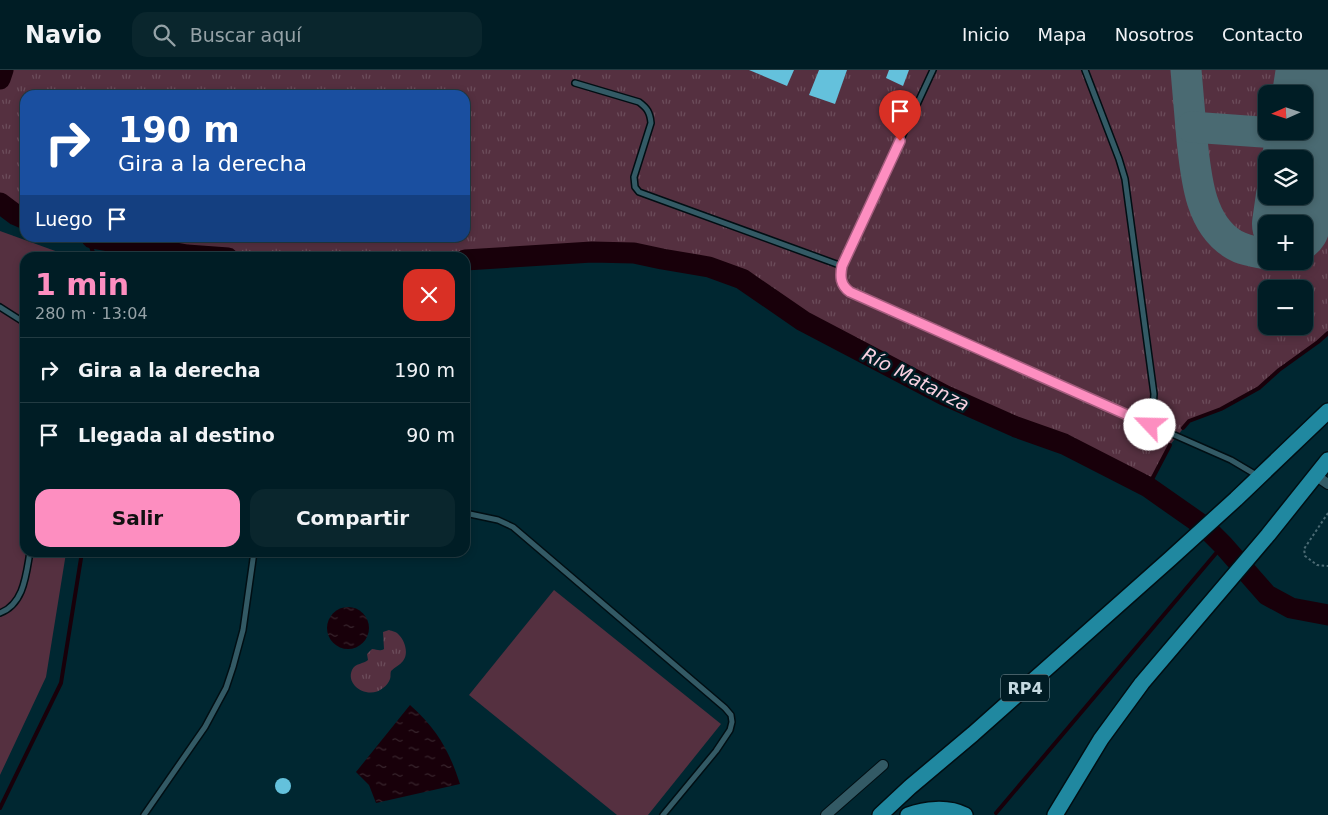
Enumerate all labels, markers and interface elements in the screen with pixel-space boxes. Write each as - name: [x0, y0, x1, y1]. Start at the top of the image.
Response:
- search box: [132, 12, 482, 57]
- text: Navio: [25, 21, 102, 49]
- icon: search: [150, 21, 178, 49]
- text: Buscar aquí: [190, 24, 302, 46]
- text: Inicio: [962, 24, 1010, 45]
- text: Mapa: [1038, 24, 1087, 45]
- text: Nosotros: [1115, 24, 1194, 45]
- text: Contacto: [1222, 24, 1303, 45]
- north arrow: [1258, 85, 1312, 140]
- map controls: [1258, 85, 1313, 335]
- pin: [879, 90, 921, 141]
- icon: arrive: [886, 97, 914, 125]
- icon: right: [35, 110, 100, 175]
- text: 190 m: [118, 110, 240, 150]
- button: layers: [1258, 150, 1313, 205]
- text: Gira a la derecha: [118, 151, 307, 176]
- icon: arrive: [103, 205, 131, 233]
- text: Luego: [35, 208, 93, 230]
- button: +: [1258, 215, 1313, 270]
- text: 1 min: [35, 267, 129, 302]
- button: close: [403, 269, 455, 321]
- button: −: [1258, 280, 1313, 335]
- text: 280 m · 13:04: [35, 304, 148, 323]
- water label: Río Matanza: [859, 343, 973, 415]
- icon: right: [35, 356, 63, 384]
- text: Gira a la derecha: [78, 359, 261, 381]
- text: 190 m: [394, 359, 455, 381]
- position arrow: [1123, 398, 1175, 450]
- icon: arrive: [35, 421, 63, 449]
- text: Llegada al destino: [78, 424, 275, 446]
- text: 90 m: [406, 424, 455, 446]
- button: Salir: [35, 489, 240, 547]
- button: Compartir: [250, 489, 455, 547]
- road number: RP4: [1001, 674, 1049, 702]

